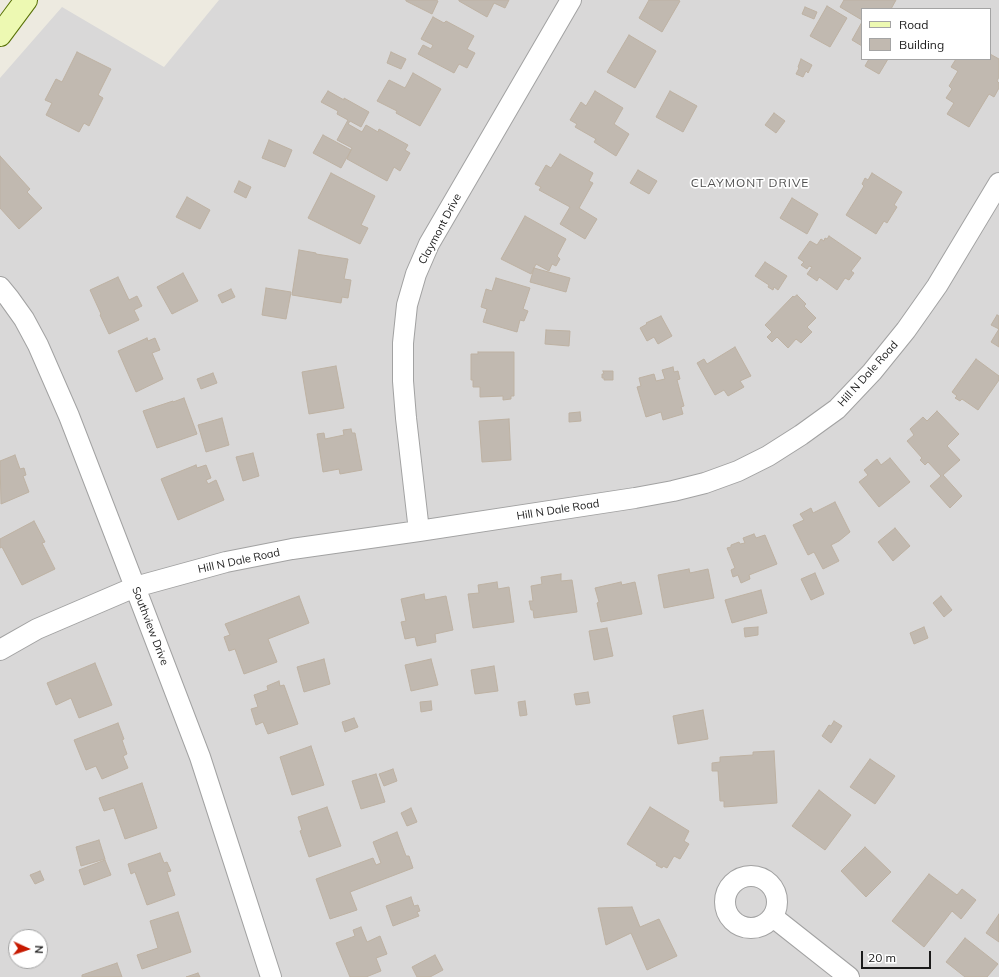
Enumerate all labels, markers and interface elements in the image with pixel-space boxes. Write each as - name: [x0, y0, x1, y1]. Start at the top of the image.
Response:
- legend: [861, 8, 991, 60]
- text: Road: [899, 17, 928, 32]
- text: Building: [899, 37, 944, 52]
- district label: CLAYMONT DRIVE: [691, 176, 809, 190]
- street label: Claymont Drive: [416, 191, 464, 267]
- street label: Hill N Dale Road: [835, 339, 901, 409]
- street label: Hill N Dale Road: [516, 497, 600, 523]
- street label: Hill N Dale Road: [197, 546, 281, 576]
- street label: Southview Drive: [129, 585, 171, 667]
- north arrow: [8, 929, 48, 969]
- scale bar: [863, 943, 933, 969]
- text: N: [32, 945, 46, 954]
- text: 20 m: [868, 950, 896, 965]

